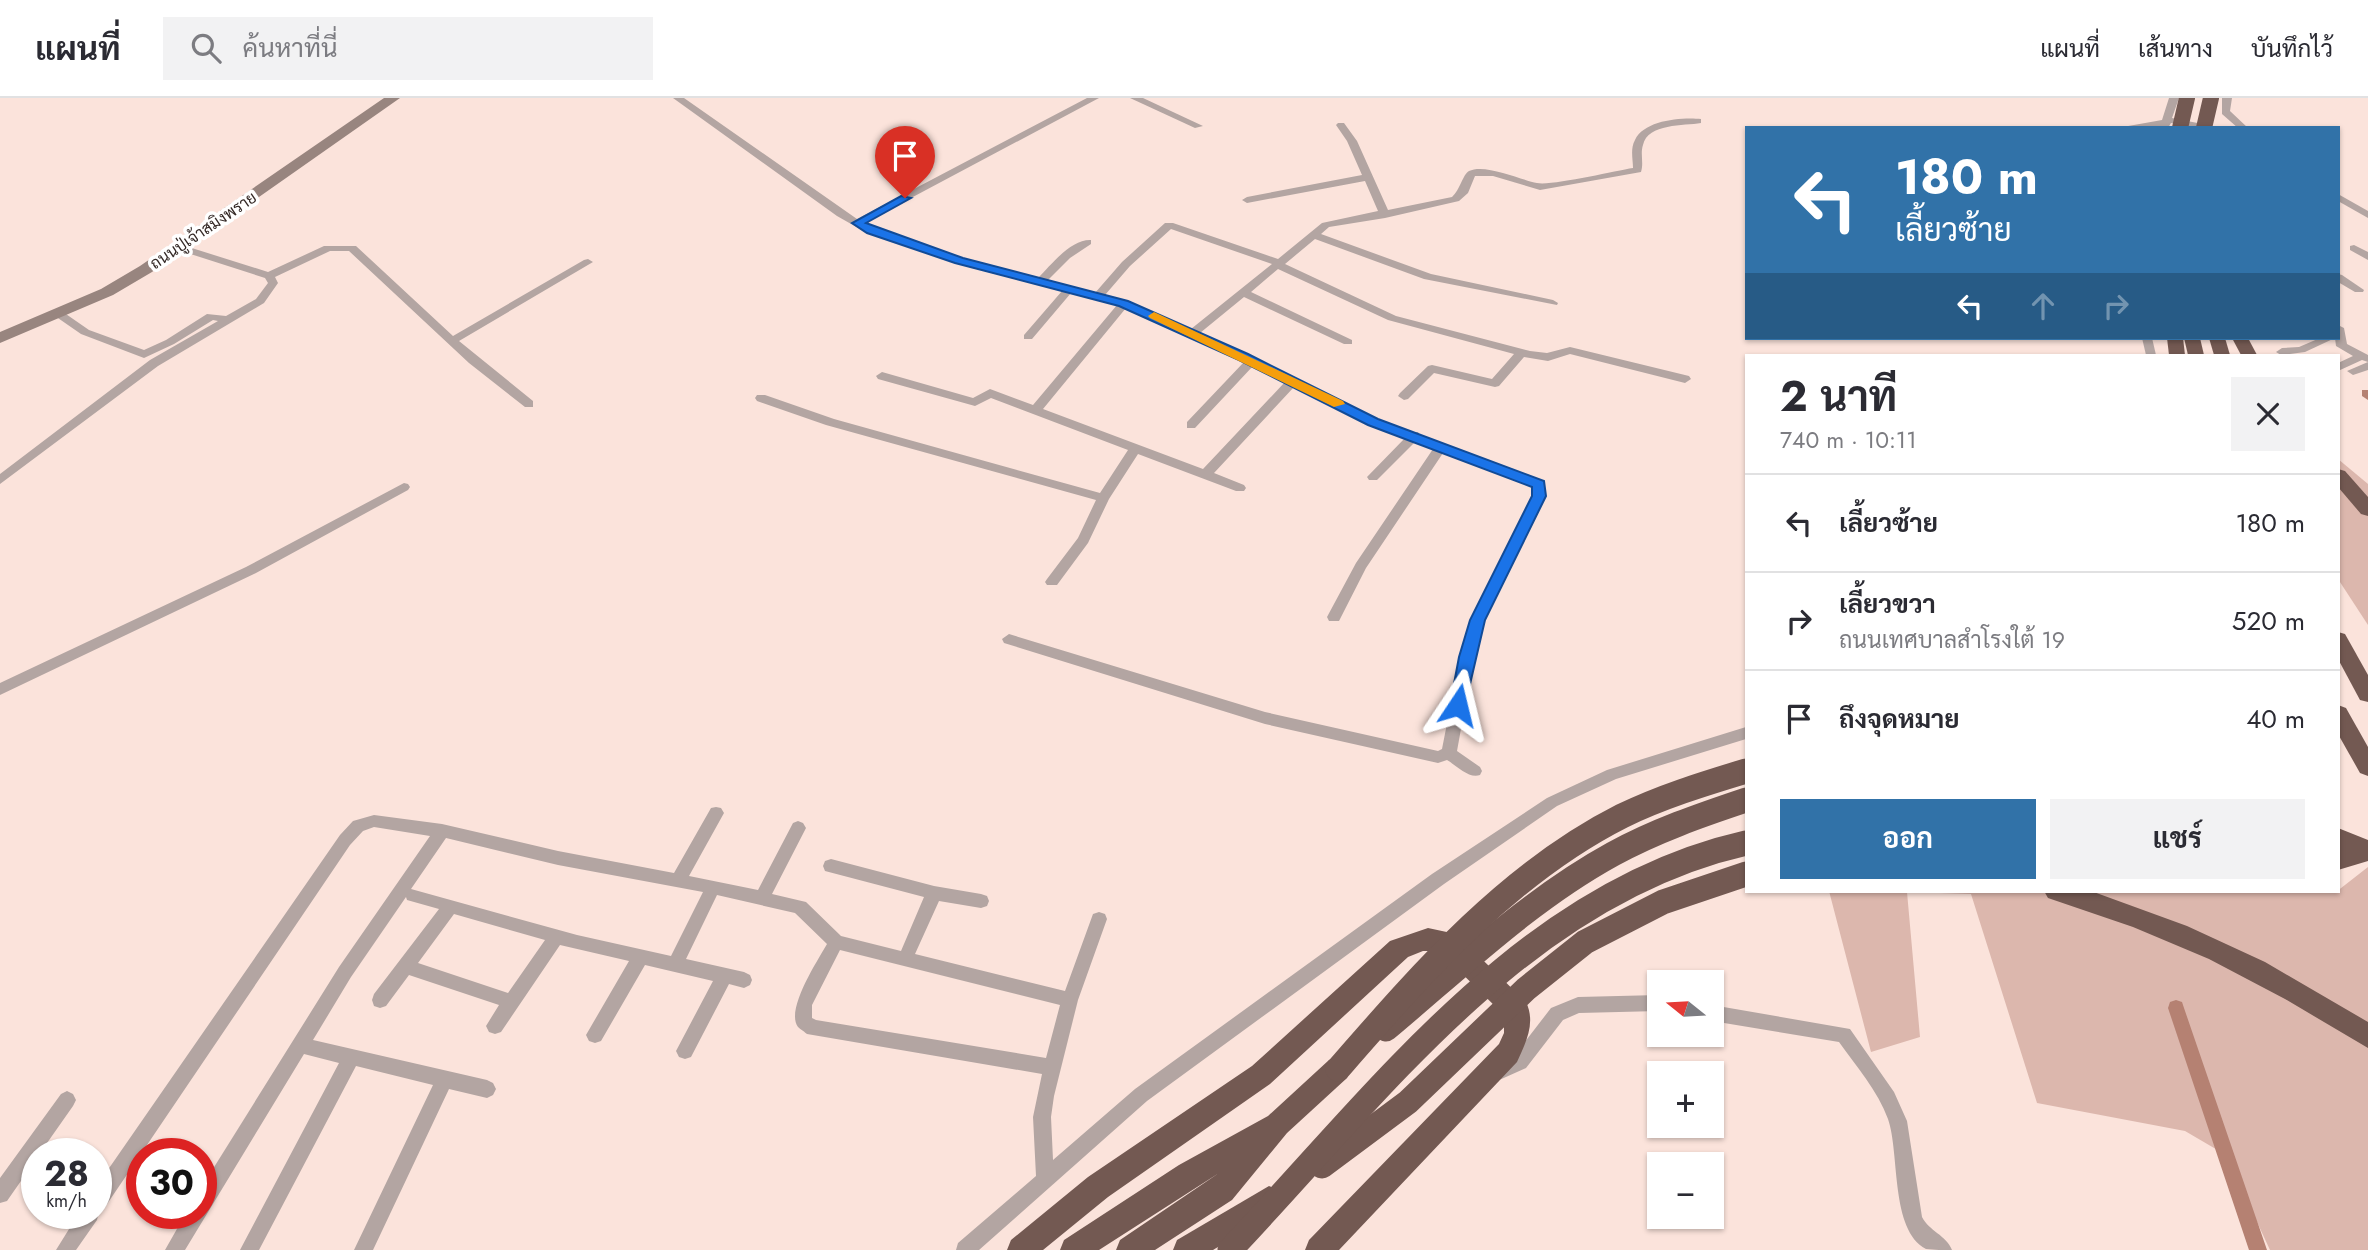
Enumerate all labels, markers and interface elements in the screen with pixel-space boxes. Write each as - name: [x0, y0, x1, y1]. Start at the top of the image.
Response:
- search box: [163, 17, 653, 80]
- text: แผนที่: [35, 25, 121, 72]
- icon: search: [187, 29, 225, 67]
- text: ค้นหาที่นี่: [243, 29, 338, 67]
- text: แผนที่: [2040, 31, 2100, 66]
- text: เส้นทาง: [2138, 31, 2213, 66]
- text: บันทึกไว้: [2251, 31, 2333, 66]
- pin: [875, 126, 935, 198]
- icon: arrive: [886, 137, 924, 175]
- text: 180 m: [1895, 142, 2038, 212]
- icon: left: [1780, 154, 1871, 245]
- street label: ถนนปู่เจ้าสมิงพราย: [145, 186, 261, 275]
- text: เลี้ยวซ้าย: [1895, 207, 2012, 253]
- icon: left: [1951, 287, 1989, 325]
- icon: ahead: [2024, 287, 2062, 325]
- icon: right: [2097, 287, 2135, 325]
- text: 2 นาที: [1780, 366, 1897, 427]
- button: close: [2231, 377, 2305, 451]
- text: 740 m · 10:11: [1780, 423, 1917, 457]
- icon: left: [1780, 504, 1818, 542]
- text: เลี้ยวซ้าย: [1839, 504, 1938, 542]
- text: 180 m: [2235, 504, 2305, 542]
- text: เลี้ยวขวา: [1839, 585, 1936, 623]
- icon: right: [1780, 602, 1818, 640]
- text: 520 m: [2232, 602, 2305, 640]
- text: ถนนเทศบาลสำโรงใต้ 19: [1839, 623, 2065, 657]
- position arrow: [1421, 668, 1495, 742]
- icon: arrive: [1780, 700, 1818, 738]
- text: ถึงจุดหมาย: [1839, 700, 1960, 738]
- text: 40 m: [2246, 700, 2305, 738]
- button: ออก: [1780, 799, 2036, 879]
- button: แชร์: [2050, 799, 2305, 879]
- north arrow: [1647, 970, 1724, 1046]
- map controls: [1647, 970, 1724, 1229]
- button: +: [1647, 1061, 1724, 1138]
- speed limit sign: 30: [126, 1138, 217, 1229]
- text: 28: [44, 1149, 89, 1199]
- button: −: [1647, 1152, 1724, 1229]
- text: km/h: [46, 1188, 87, 1214]

